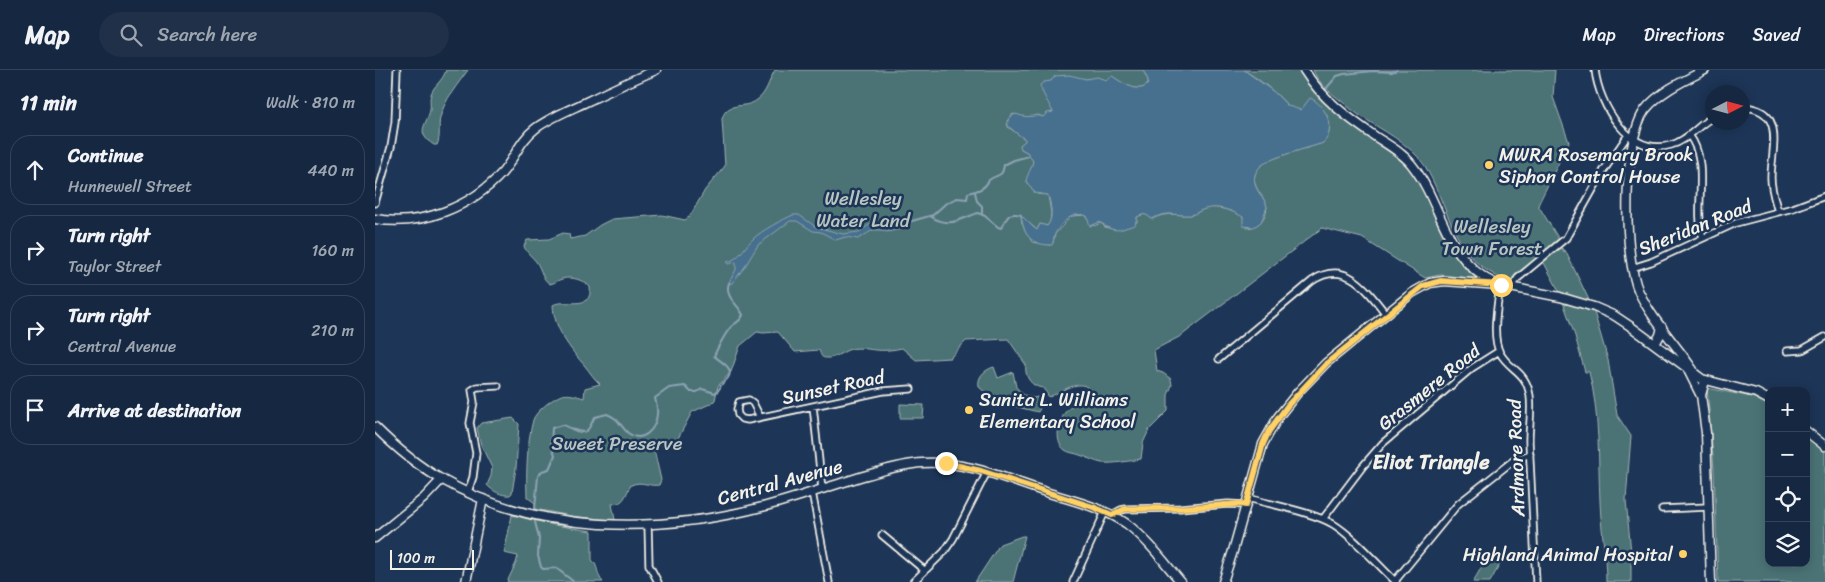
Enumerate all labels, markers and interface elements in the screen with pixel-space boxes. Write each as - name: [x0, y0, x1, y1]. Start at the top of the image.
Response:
- search box: [99, 12, 449, 57]
- text: Map: [25, 14, 69, 56]
- text: Search here: [157, 18, 257, 51]
- text: Map: [1583, 19, 1616, 51]
- text: Directions: [1644, 19, 1725, 51]
- text: Saved: [1753, 19, 1800, 51]
- icon: search: [117, 21, 145, 49]
- text: 11 min: [20, 84, 77, 122]
- north arrow: [1705, 85, 1750, 130]
- text: Walk · 810 m: [266, 88, 355, 117]
- place label: MWRA Rosemary Brook Siphon Control House: [1499, 138, 1694, 193]
- text: Continue: [68, 139, 144, 172]
- icon: ahead: [21, 156, 49, 184]
- text: 440 m: [307, 156, 354, 185]
- marker: MWRA Rosemary Brook Siphon Control House: [1483, 159, 1495, 171]
- text: Hunnewell Street: [68, 172, 192, 201]
- park label: Wellesley Water Land: [816, 182, 912, 237]
- street label: Sheridan Road: [1633, 189, 1758, 265]
- park label: Wellesley Town Forest: [1442, 210, 1542, 265]
- text: Turn right: [68, 219, 150, 252]
- icon: right: [21, 236, 49, 264]
- text: 160 m: [311, 236, 354, 265]
- text: Taylor Street: [68, 252, 161, 281]
- route start: [1490, 274, 1513, 297]
- text: Turn right: [68, 299, 150, 332]
- icon: right: [21, 316, 49, 344]
- text: 210 m: [311, 316, 354, 345]
- text: Central Avenue: [68, 332, 176, 361]
- street label: Grasmere Road: [1370, 334, 1489, 439]
- street label: Sunset Road: [779, 360, 889, 414]
- place label: Sunita L. Williams Elementary School: [979, 383, 1136, 438]
- map controls: [1765, 387, 1810, 567]
- button: +: [1765, 387, 1810, 432]
- text: Arrive at destination: [68, 394, 241, 427]
- icon: arrive: [21, 396, 49, 424]
- street label: Ardmore Road: [1497, 398, 1535, 518]
- marker: Sunita L. Williams Elementary School: [963, 404, 975, 416]
- park label: Sweet Preserve: [552, 427, 683, 460]
- button: −: [1765, 432, 1810, 477]
- district label: Eliot Triangle: [1373, 445, 1490, 480]
- street label: Central Avenue: [714, 449, 847, 515]
- route end: [935, 452, 958, 475]
- button: locate: [1765, 477, 1810, 522]
- button: layers: [1765, 522, 1810, 567]
- place label: Highland Animal Hospital: [1463, 538, 1674, 571]
- text: 100 m: [397, 546, 435, 571]
- scale bar: [390, 547, 474, 570]
- marker: Highland Animal Hospital: [1677, 548, 1689, 560]

